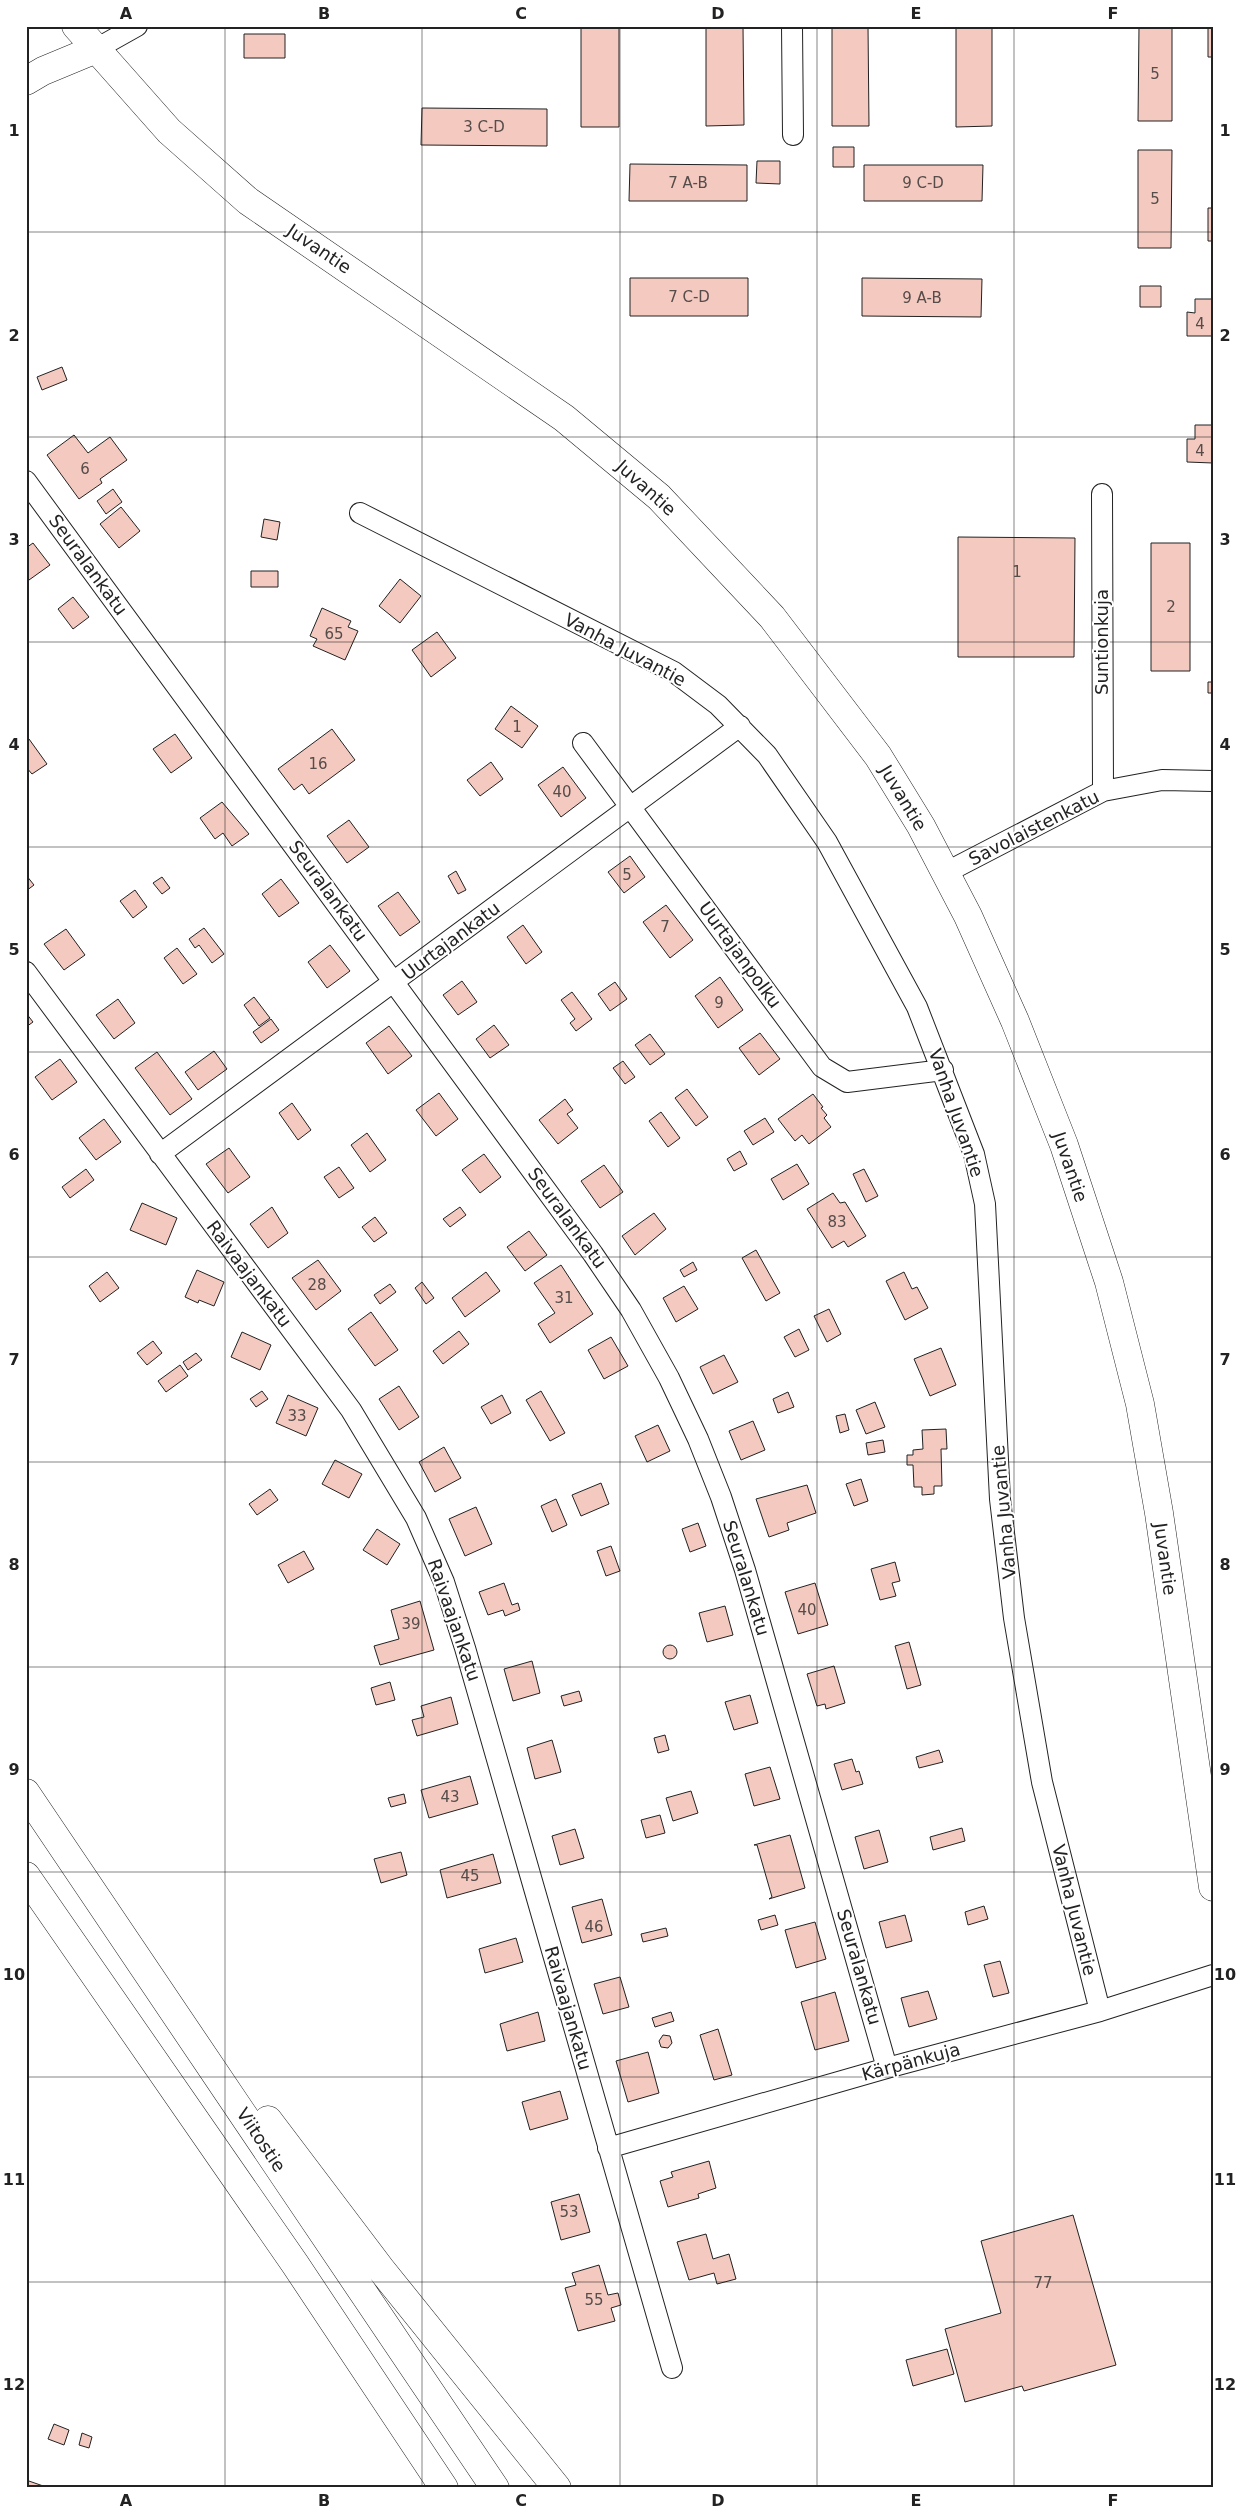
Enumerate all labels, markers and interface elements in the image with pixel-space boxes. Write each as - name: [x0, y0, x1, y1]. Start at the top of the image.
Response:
- text: A: [120, 4, 133, 23]
- text: B: [318, 4, 330, 23]
- text: C: [515, 4, 527, 23]
- text: D: [711, 4, 725, 23]
- text: E: [911, 4, 921, 23]
- text: F: [1108, 4, 1118, 23]
- house number: 5: [1150, 65, 1160, 83]
- house number: 3 C-D: [463, 118, 505, 136]
- text: 1: [8, 121, 20, 140]
- text: 1: [1219, 121, 1231, 140]
- house number: 7 A-B: [668, 174, 708, 192]
- house number: 9 C-D: [902, 174, 944, 192]
- house number: 5: [1150, 190, 1160, 208]
- street label: Juvantie: [282, 219, 355, 278]
- house number: 7 C-D: [668, 288, 710, 306]
- house number: 9 A-B: [902, 289, 942, 307]
- house number: 4: [1195, 315, 1205, 333]
- text: 2: [8, 326, 20, 345]
- text: 2: [1219, 326, 1231, 345]
- house number: 4: [1195, 442, 1205, 460]
- street label: Juvantie: [611, 455, 680, 520]
- house number: 6: [80, 460, 90, 478]
- street label: Seuralankatu: [45, 510, 132, 619]
- text: 3: [8, 530, 20, 549]
- text: 3: [1219, 530, 1231, 549]
- house number: 1: [1012, 563, 1022, 581]
- street label: Suntionkuja: [1091, 589, 1112, 695]
- house number: 2: [1166, 598, 1176, 616]
- street label: Vanha Juvantie: [561, 609, 690, 690]
- house number: 65: [324, 625, 344, 643]
- house number: 1: [512, 718, 522, 736]
- text: 4: [8, 735, 20, 754]
- text: 4: [1219, 735, 1231, 754]
- house number: 16: [308, 755, 328, 773]
- street label: Juvantie: [875, 760, 931, 834]
- house number: 40: [552, 783, 572, 801]
- street label: Savolaistenkatu: [965, 786, 1103, 870]
- street label: Seuralankatu: [285, 836, 372, 945]
- house number: 5: [622, 866, 632, 884]
- street label: Uurtajankatu: [398, 897, 504, 984]
- street label: Uurtajanpolku: [695, 897, 786, 1012]
- house number: 7: [660, 918, 670, 936]
- text: 5: [8, 940, 20, 959]
- text: 5: [1219, 940, 1231, 959]
- house number: 9: [714, 994, 724, 1012]
- street label: Vanha Juvantie: [925, 1046, 988, 1180]
- street label: Juvantie: [1048, 1128, 1092, 1205]
- text: 6: [8, 1145, 20, 1164]
- text: 6: [1219, 1145, 1231, 1164]
- street label: Seuralankatu: [524, 1163, 611, 1272]
- house number: 83: [827, 1213, 847, 1231]
- street label: Raivaajankatu: [203, 1216, 296, 1331]
- house number: 28: [307, 1276, 327, 1294]
- house number: 31: [554, 1289, 574, 1307]
- text: 7: [8, 1350, 20, 1369]
- text: 7: [1219, 1350, 1231, 1369]
- house number: 33: [287, 1407, 307, 1425]
- street label: Vanha Juvantie: [987, 1444, 1020, 1580]
- street label: Seuralankatu: [719, 1518, 774, 1638]
- street label: Juvantie: [1150, 1520, 1181, 1597]
- text: 8: [8, 1555, 20, 1574]
- text: 8: [1219, 1555, 1231, 1574]
- street label: Raivaajankatu: [424, 1556, 485, 1684]
- house number: 40: [797, 1601, 817, 1619]
- house number: 39: [401, 1615, 421, 1633]
- text: 9: [8, 1760, 20, 1779]
- text: 9: [1219, 1760, 1231, 1779]
- house number: 43: [440, 1788, 460, 1806]
- street label: Vanha Juvantie: [1048, 1842, 1101, 1978]
- house number: 45: [460, 1867, 480, 1885]
- street label: Seuralankatu: [833, 1907, 886, 2027]
- house number: 46: [584, 1918, 604, 1936]
- street label: Raivaajankatu: [541, 1943, 596, 2072]
- text: 10: [3, 1965, 25, 1984]
- text: 10: [1214, 1965, 1236, 1984]
- street label: Kärpänkuja: [859, 2038, 962, 2085]
- street label: Viitostie: [232, 2104, 290, 2176]
- text: 11: [3, 2170, 25, 2189]
- text: 11: [1214, 2170, 1236, 2189]
- house number: 53: [559, 2203, 579, 2221]
- house number: 77: [1033, 2274, 1053, 2292]
- house number: 55: [584, 2291, 604, 2309]
- text: 12: [3, 2375, 25, 2394]
- text: 12: [1214, 2375, 1236, 2394]
- text: A: [120, 2491, 133, 2510]
- text: B: [318, 2491, 330, 2510]
- text: C: [515, 2491, 527, 2510]
- text: D: [711, 2491, 725, 2510]
- text: E: [911, 2491, 921, 2510]
- text: F: [1108, 2491, 1118, 2510]

